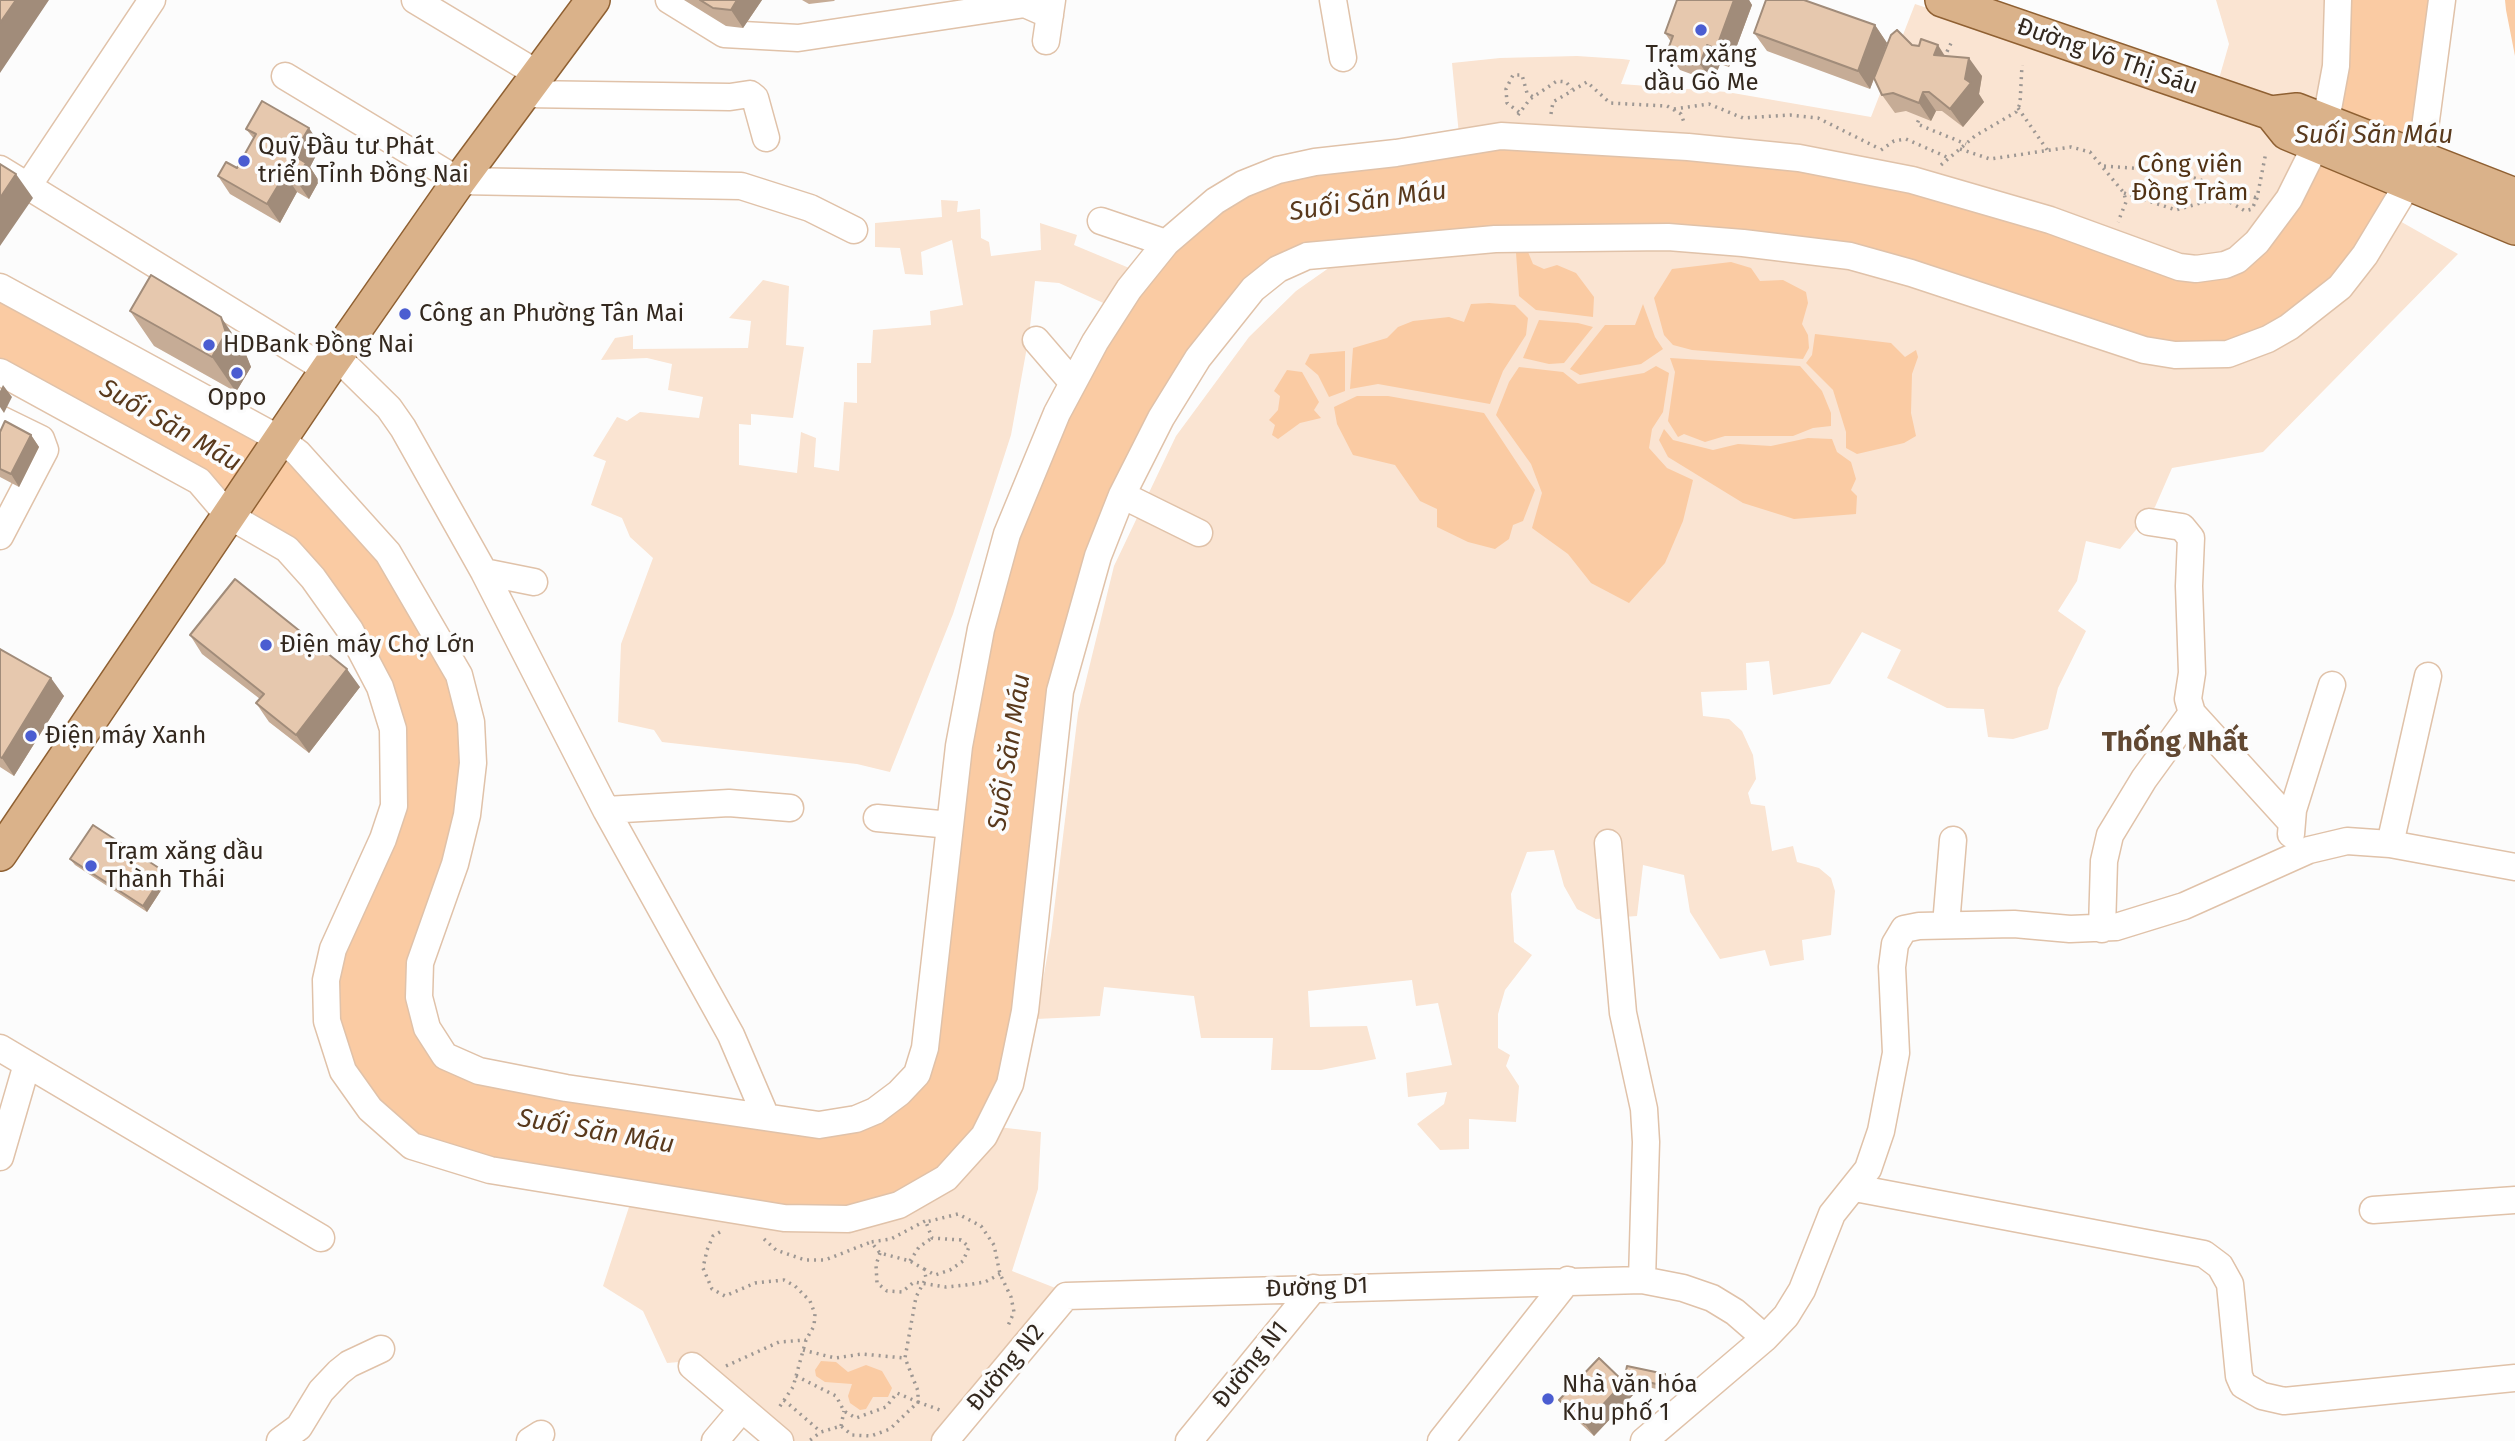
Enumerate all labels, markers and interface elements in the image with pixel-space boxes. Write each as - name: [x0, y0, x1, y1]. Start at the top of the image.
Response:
- street label: Đường Võ Thị Sáu: [2013, 13, 2201, 101]
- marker: Trạm xăng dầu Gò Me: [1693, 22, 1709, 38]
- place label: Trạm xăng dầu Gò Me: [1643, 41, 1759, 97]
- water label: Suối Săn Máu: [2295, 120, 2453, 152]
- place label: Quỹ Đầu tư Phát triển Tỉnh Đồng Nai: [258, 133, 469, 189]
- park label: Công viên Đồng Tràm: [2132, 151, 2248, 207]
- marker: Quỹ Đầu tư Phát triển Tỉnh Đồng Nai: [236, 153, 252, 169]
- water label: Suối Săn Máu: [1287, 176, 1449, 228]
- place label: Công an Phường Tân Mai: [419, 300, 684, 328]
- marker: Công an Phường Tân Mai: [397, 306, 413, 322]
- place label: HDBank Đồng Nai: [223, 331, 414, 359]
- marker: HDBank Đồng Nai: [201, 337, 217, 353]
- marker: Oppo: [229, 365, 245, 381]
- water label: Suối Săn Máu: [94, 373, 246, 479]
- place label: Oppo: [207, 384, 267, 412]
- place label: Điện máy Chợ Lớn: [280, 631, 475, 659]
- marker: Điện máy Chợ Lớn: [258, 637, 274, 653]
- water label: Suối Săn Máu: [982, 671, 1038, 833]
- place label: Điện máy Xanh: [45, 722, 206, 750]
- district label: Thống Nhất: [2102, 726, 2248, 760]
- marker: Điện máy Xanh: [23, 728, 39, 744]
- place label: Trạm xăng dầu Thành Thái: [105, 838, 264, 894]
- marker: Trạm xăng dầu Thành Thái: [83, 858, 99, 874]
- water label: Suối Săn Máu: [515, 1103, 677, 1161]
- street label: Đường D1: [1265, 1272, 1369, 1304]
- street label: Đường N1: [1207, 1316, 1295, 1414]
- street label: Đường N2: [961, 1318, 1051, 1418]
- place label: Nhà văn hóa Khu phố 1: [1562, 1371, 1698, 1427]
- marker: Nhà văn hóa Khu phố 1: [1540, 1391, 1556, 1407]

